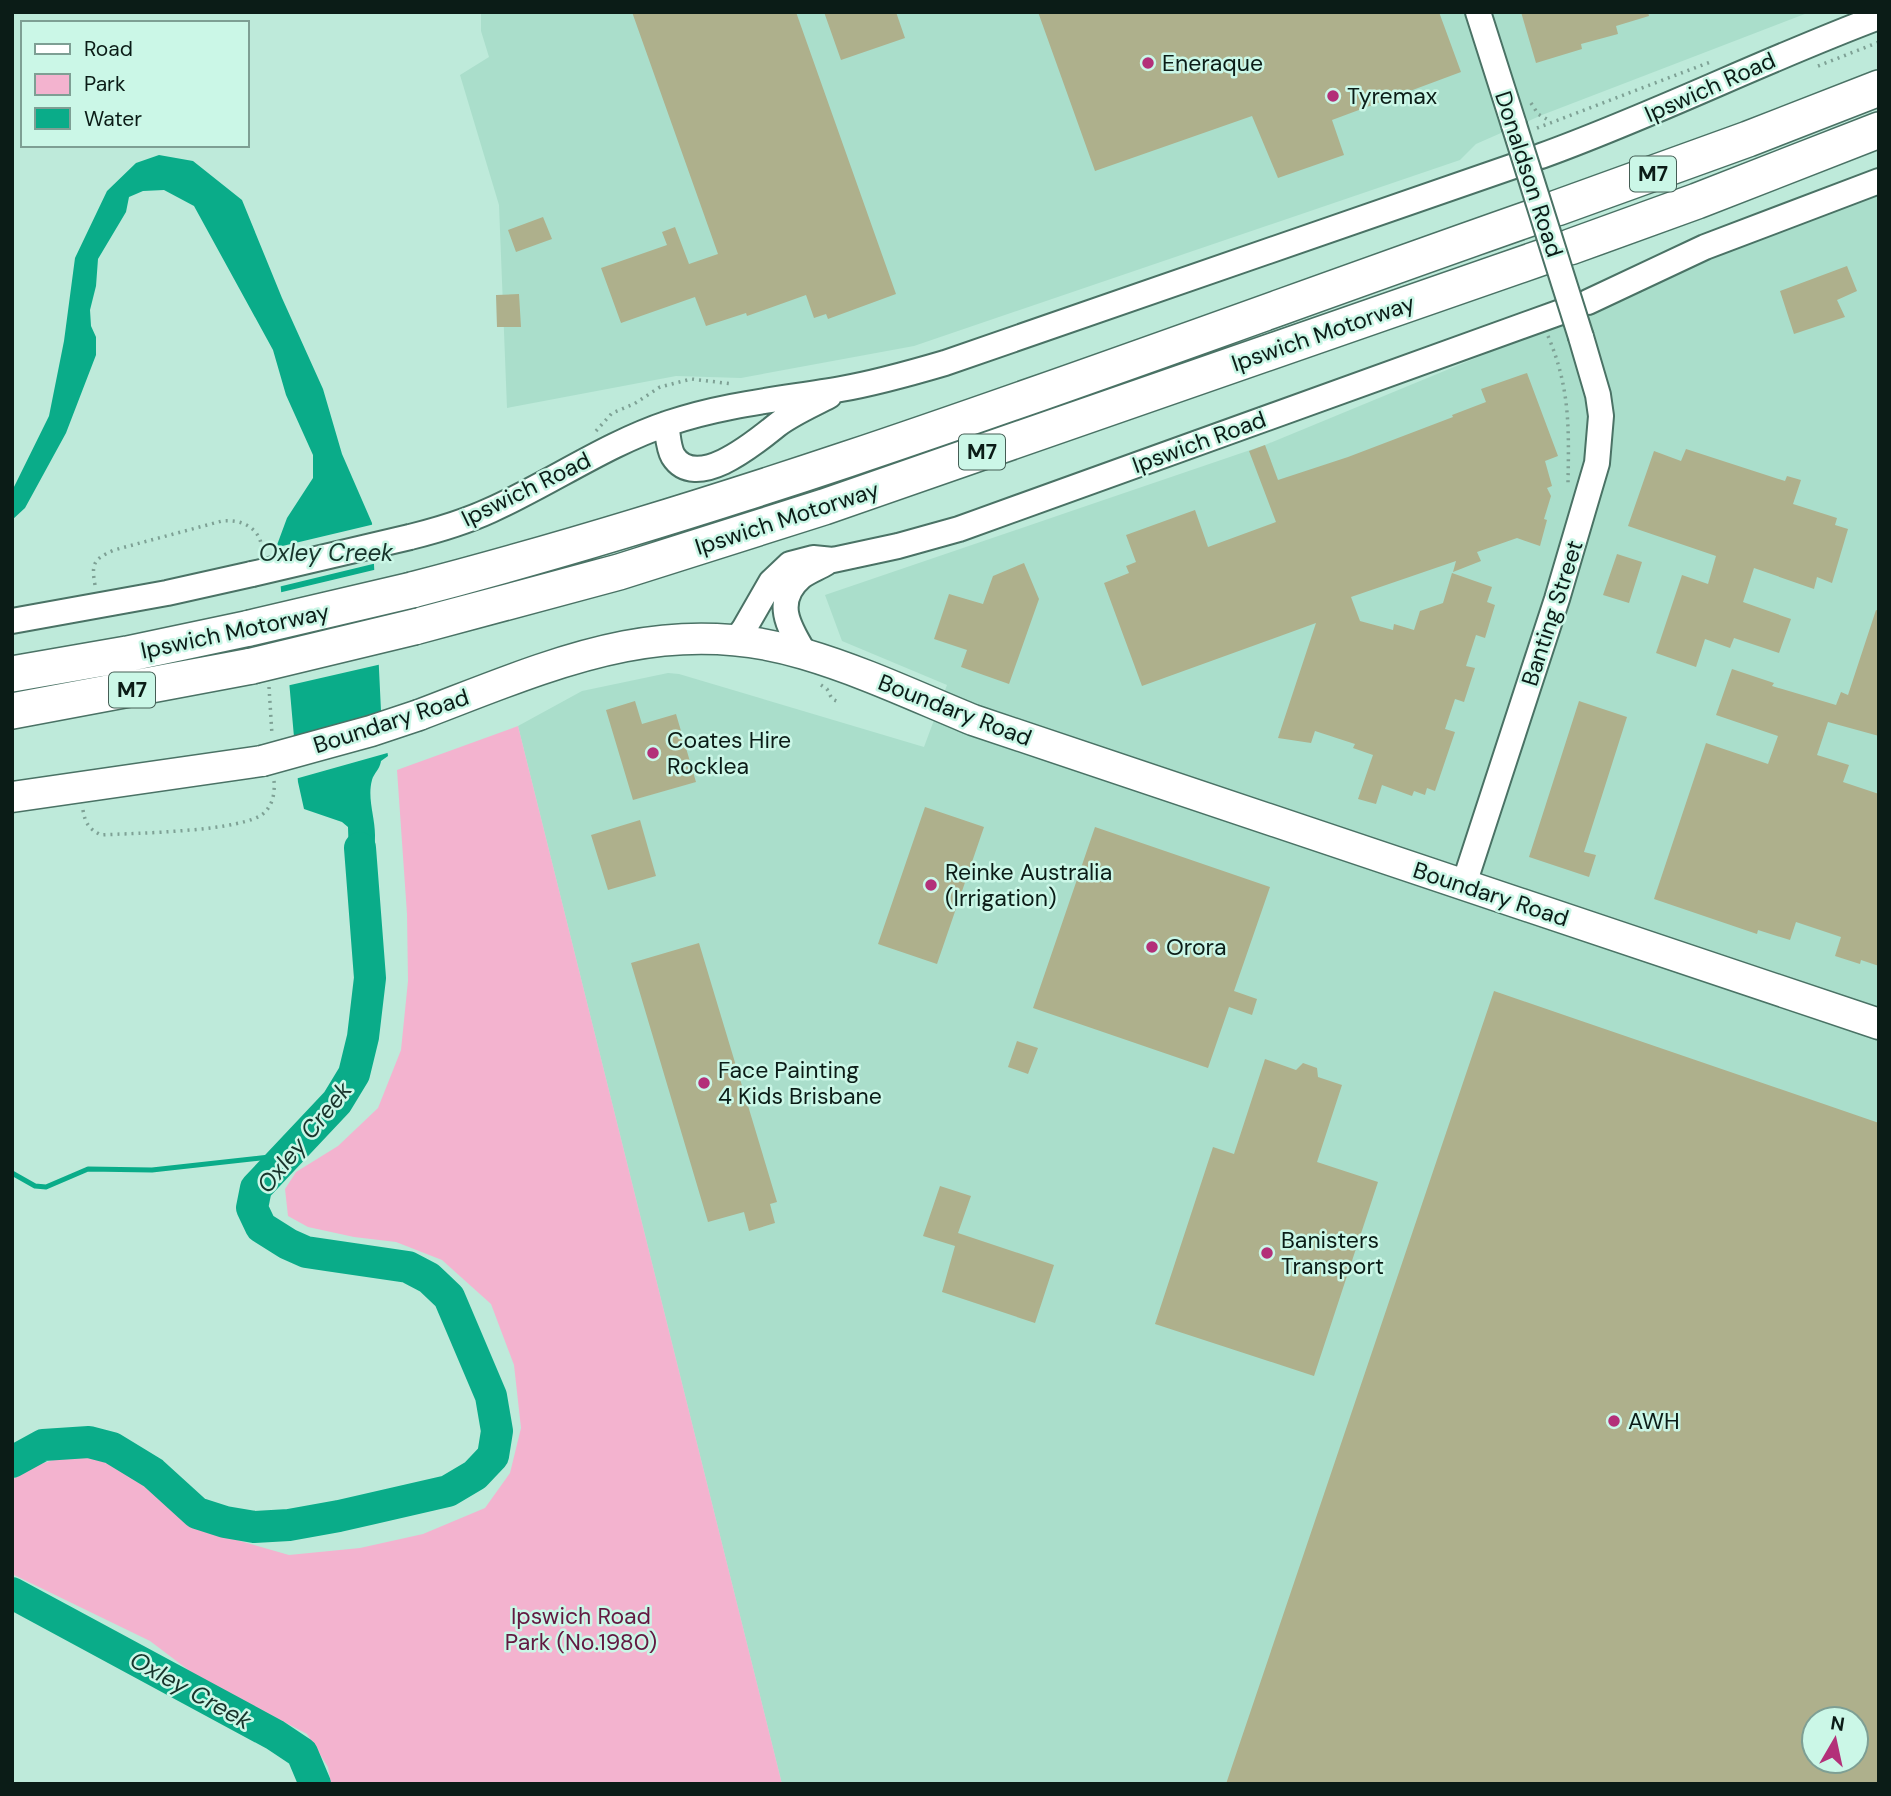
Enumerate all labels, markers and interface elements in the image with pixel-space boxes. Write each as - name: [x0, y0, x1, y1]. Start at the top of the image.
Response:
- legend: [21, 21, 248, 147]
- text: Road: [84, 35, 133, 63]
- street label: Ipswich Road: [1640, 45, 1780, 129]
- place label: Eneraque: [1162, 48, 1263, 78]
- marker: Eneraque: [1140, 55, 1156, 71]
- text: Park: [84, 70, 126, 98]
- place label: Tyremax: [1347, 81, 1437, 111]
- street label: Donaldson Road: [1488, 87, 1570, 261]
- marker: Tyremax: [1325, 88, 1341, 104]
- text: Water: [84, 105, 142, 133]
- road number: M7: [1630, 156, 1676, 192]
- street label: Ipswich Motorway: [1227, 288, 1419, 378]
- street label: Ipswich Road: [1128, 404, 1270, 480]
- road number: M7: [959, 434, 1005, 470]
- street label: Ipswich Road: [457, 445, 595, 533]
- street label: Ipswich Motorway: [691, 474, 883, 562]
- street label: Banting Street: [1514, 536, 1590, 690]
- water label: Oxley Creek: [259, 537, 394, 568]
- street label: Ipswich Motorway: [138, 596, 332, 666]
- street label: Boundary Road: [874, 667, 1036, 753]
- road number: M7: [109, 672, 155, 708]
- street label: Boundary Road: [309, 682, 473, 760]
- place label: Coates Hire Rocklea: [667, 725, 791, 781]
- marker: Coates Hire Rocklea: [645, 745, 661, 761]
- street label: Boundary Road: [1409, 855, 1573, 933]
- place label: Reinke Australia (Irrigation): [945, 857, 1112, 913]
- marker: Reinke Australia (Irrigation): [923, 877, 939, 893]
- place label: Orora: [1166, 932, 1227, 962]
- marker: Orora: [1144, 939, 1160, 955]
- place label: Face Painting 4 Kids Brisbane: [718, 1055, 882, 1111]
- water label: Oxley Creek: [250, 1074, 359, 1199]
- marker: Face Painting 4 Kids Brisbane: [696, 1075, 712, 1091]
- place label: Banisters Transport: [1281, 1225, 1384, 1281]
- marker: Banisters Transport: [1259, 1245, 1275, 1261]
- place label: AWH: [1628, 1406, 1680, 1436]
- marker: AWH: [1606, 1413, 1622, 1429]
- park label: Ipswich Road Park (No.1980): [505, 1601, 657, 1657]
- water label: Oxley Creek: [125, 1644, 258, 1737]
- north arrow: [1800, 1705, 1870, 1775]
- text: N: [1829, 1710, 1846, 1737]

